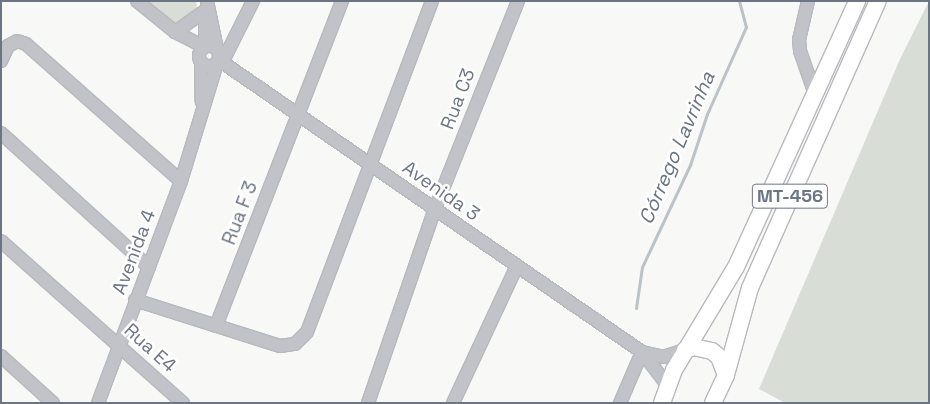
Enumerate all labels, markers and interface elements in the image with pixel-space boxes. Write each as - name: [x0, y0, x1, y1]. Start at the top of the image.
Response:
- street label: Rua C3: [436, 65, 480, 133]
- water label: Córrego Lavrinha: [634, 68, 720, 228]
- street label: Avenida 3: [398, 156, 484, 226]
- street label: Rua F 3: [218, 178, 262, 248]
- road number: MT-456: [751, 180, 829, 212]
- street label: Avenida 4: [107, 206, 161, 298]
- street label: Rua E4: [119, 319, 181, 377]

